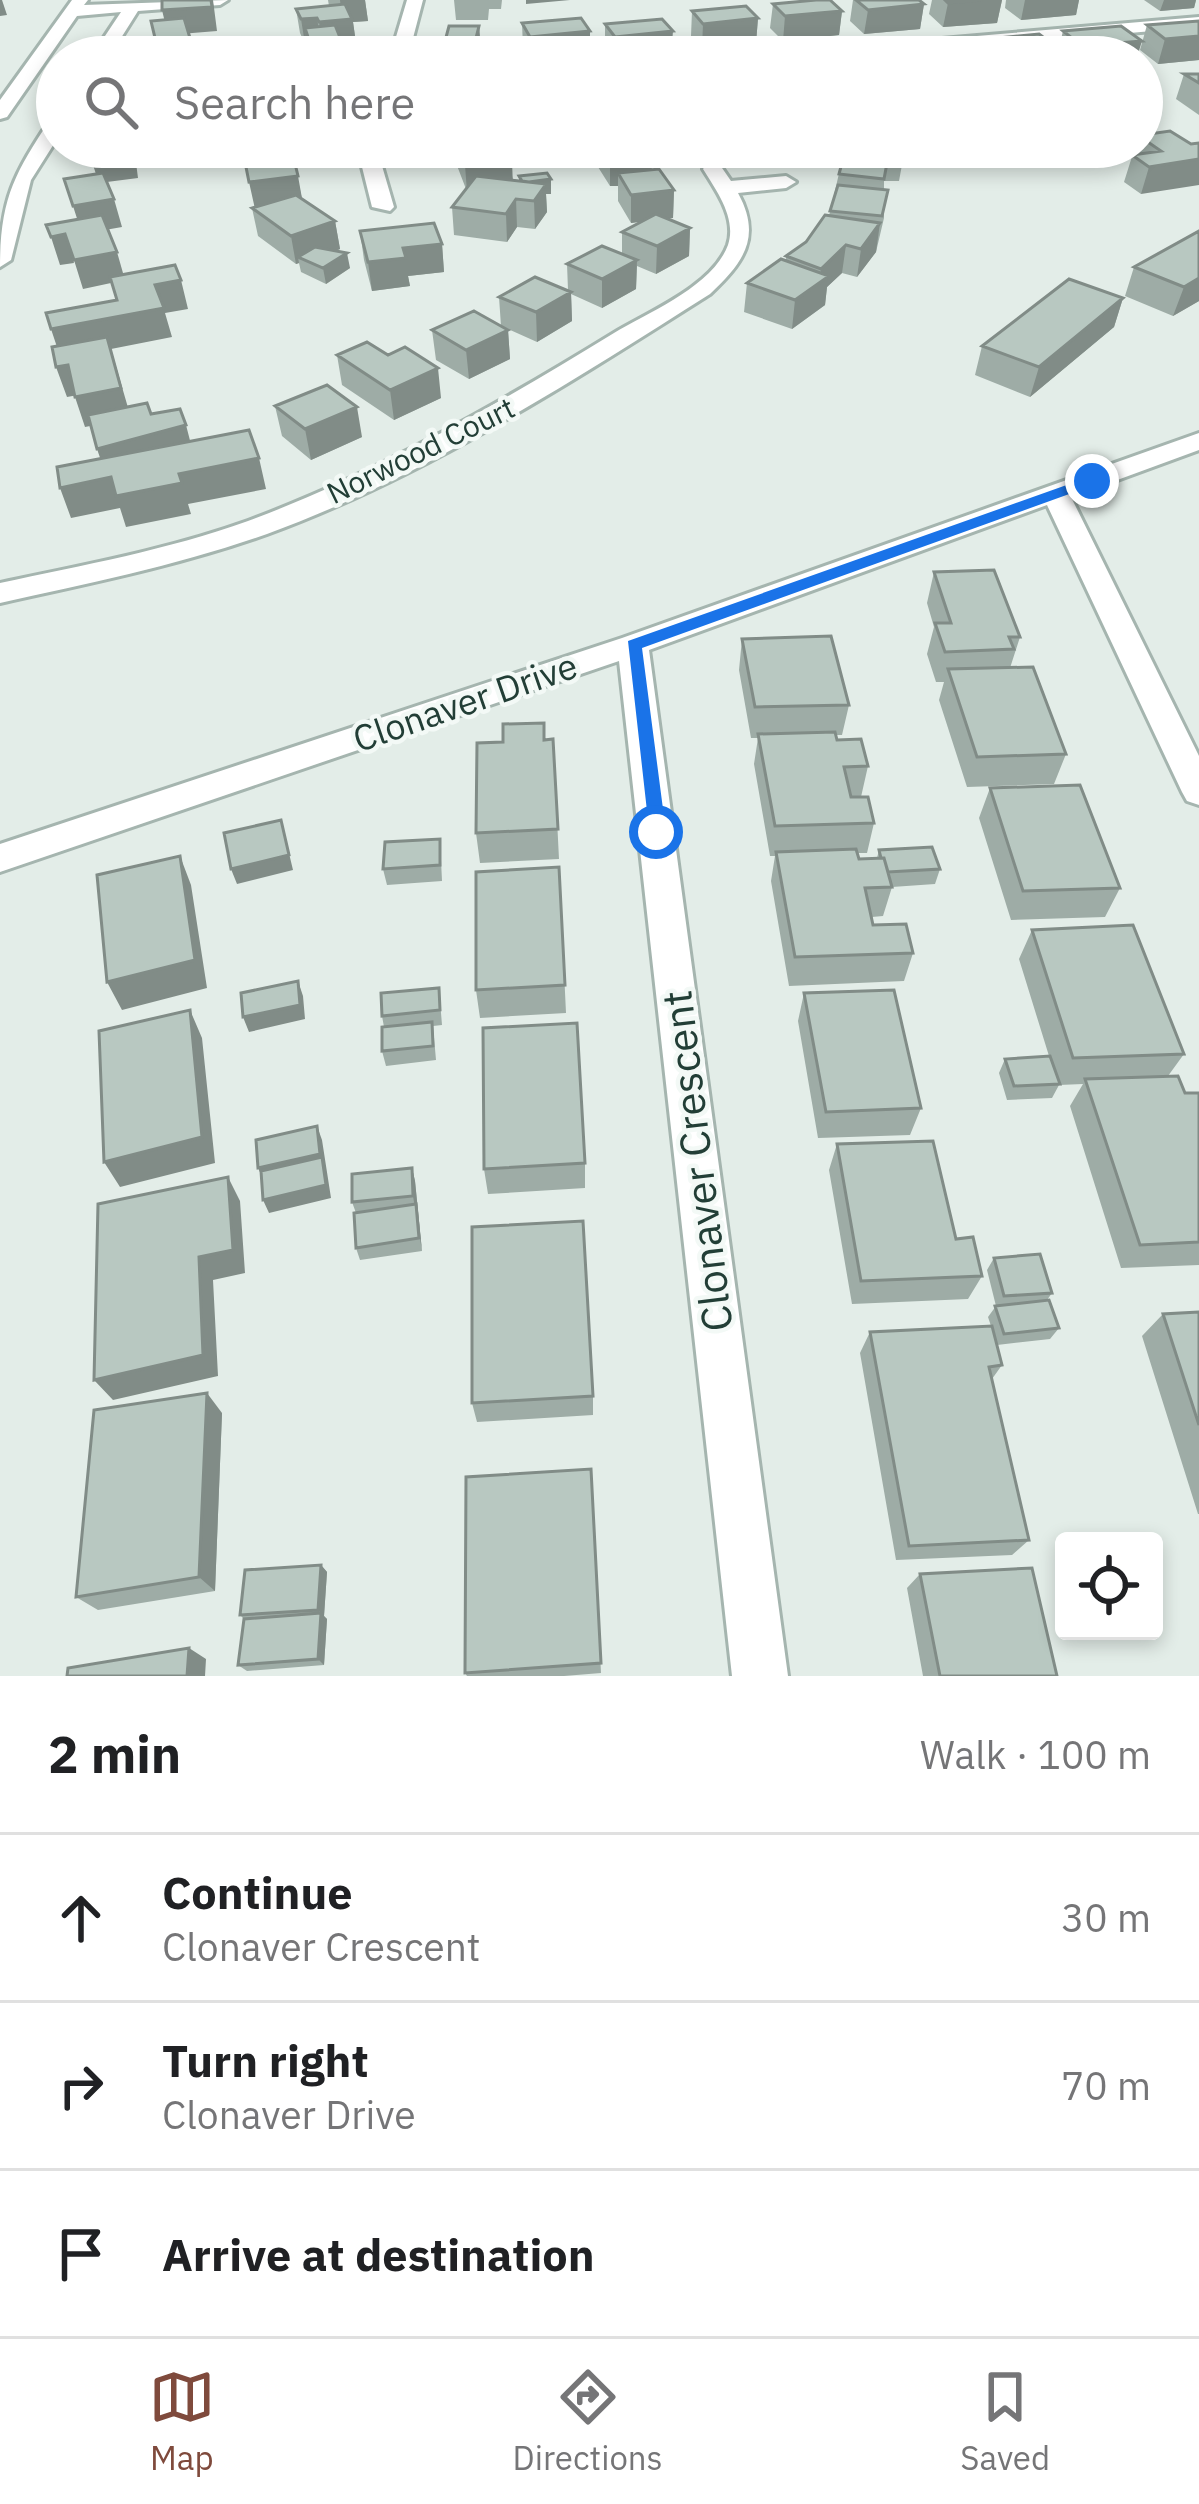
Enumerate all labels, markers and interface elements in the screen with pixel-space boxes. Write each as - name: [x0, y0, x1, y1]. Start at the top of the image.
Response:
- search box: [36, 36, 1163, 168]
- icon: search: [78, 69, 144, 135]
- text: Search here: [174, 73, 415, 131]
- street label: Norwood Court: [320, 387, 521, 512]
- route end: [1065, 454, 1119, 508]
- street label: Clonaver Drive: [346, 641, 583, 762]
- route start: [629, 805, 683, 859]
- street label: Clonaver Crescent: [648, 987, 745, 1335]
- map controls: [1055, 1532, 1163, 1640]
- button: locate: [1055, 1532, 1163, 1640]
- text: 2 min: [48, 1721, 181, 1787]
- text: Walk · 100 m: [920, 1729, 1151, 1780]
- text: Continue: [162, 1863, 353, 1921]
- icon: ahead: [48, 1885, 114, 1951]
- text: 30 m: [1061, 1892, 1151, 1943]
- text: Clonaver Crescent: [162, 1921, 481, 1972]
- text: Turn right: [162, 2031, 369, 2089]
- icon: right: [48, 2053, 114, 2119]
- text: 70 m: [1061, 2060, 1151, 2111]
- text: Clonaver Drive: [162, 2089, 416, 2140]
- icon: arrive: [48, 2221, 114, 2287]
- text: Arrive at destination: [162, 2225, 595, 2283]
- tab: Map: [149, 2364, 215, 2479]
- tab: Directions: [513, 2364, 663, 2479]
- tab: Saved: [960, 2364, 1050, 2479]

